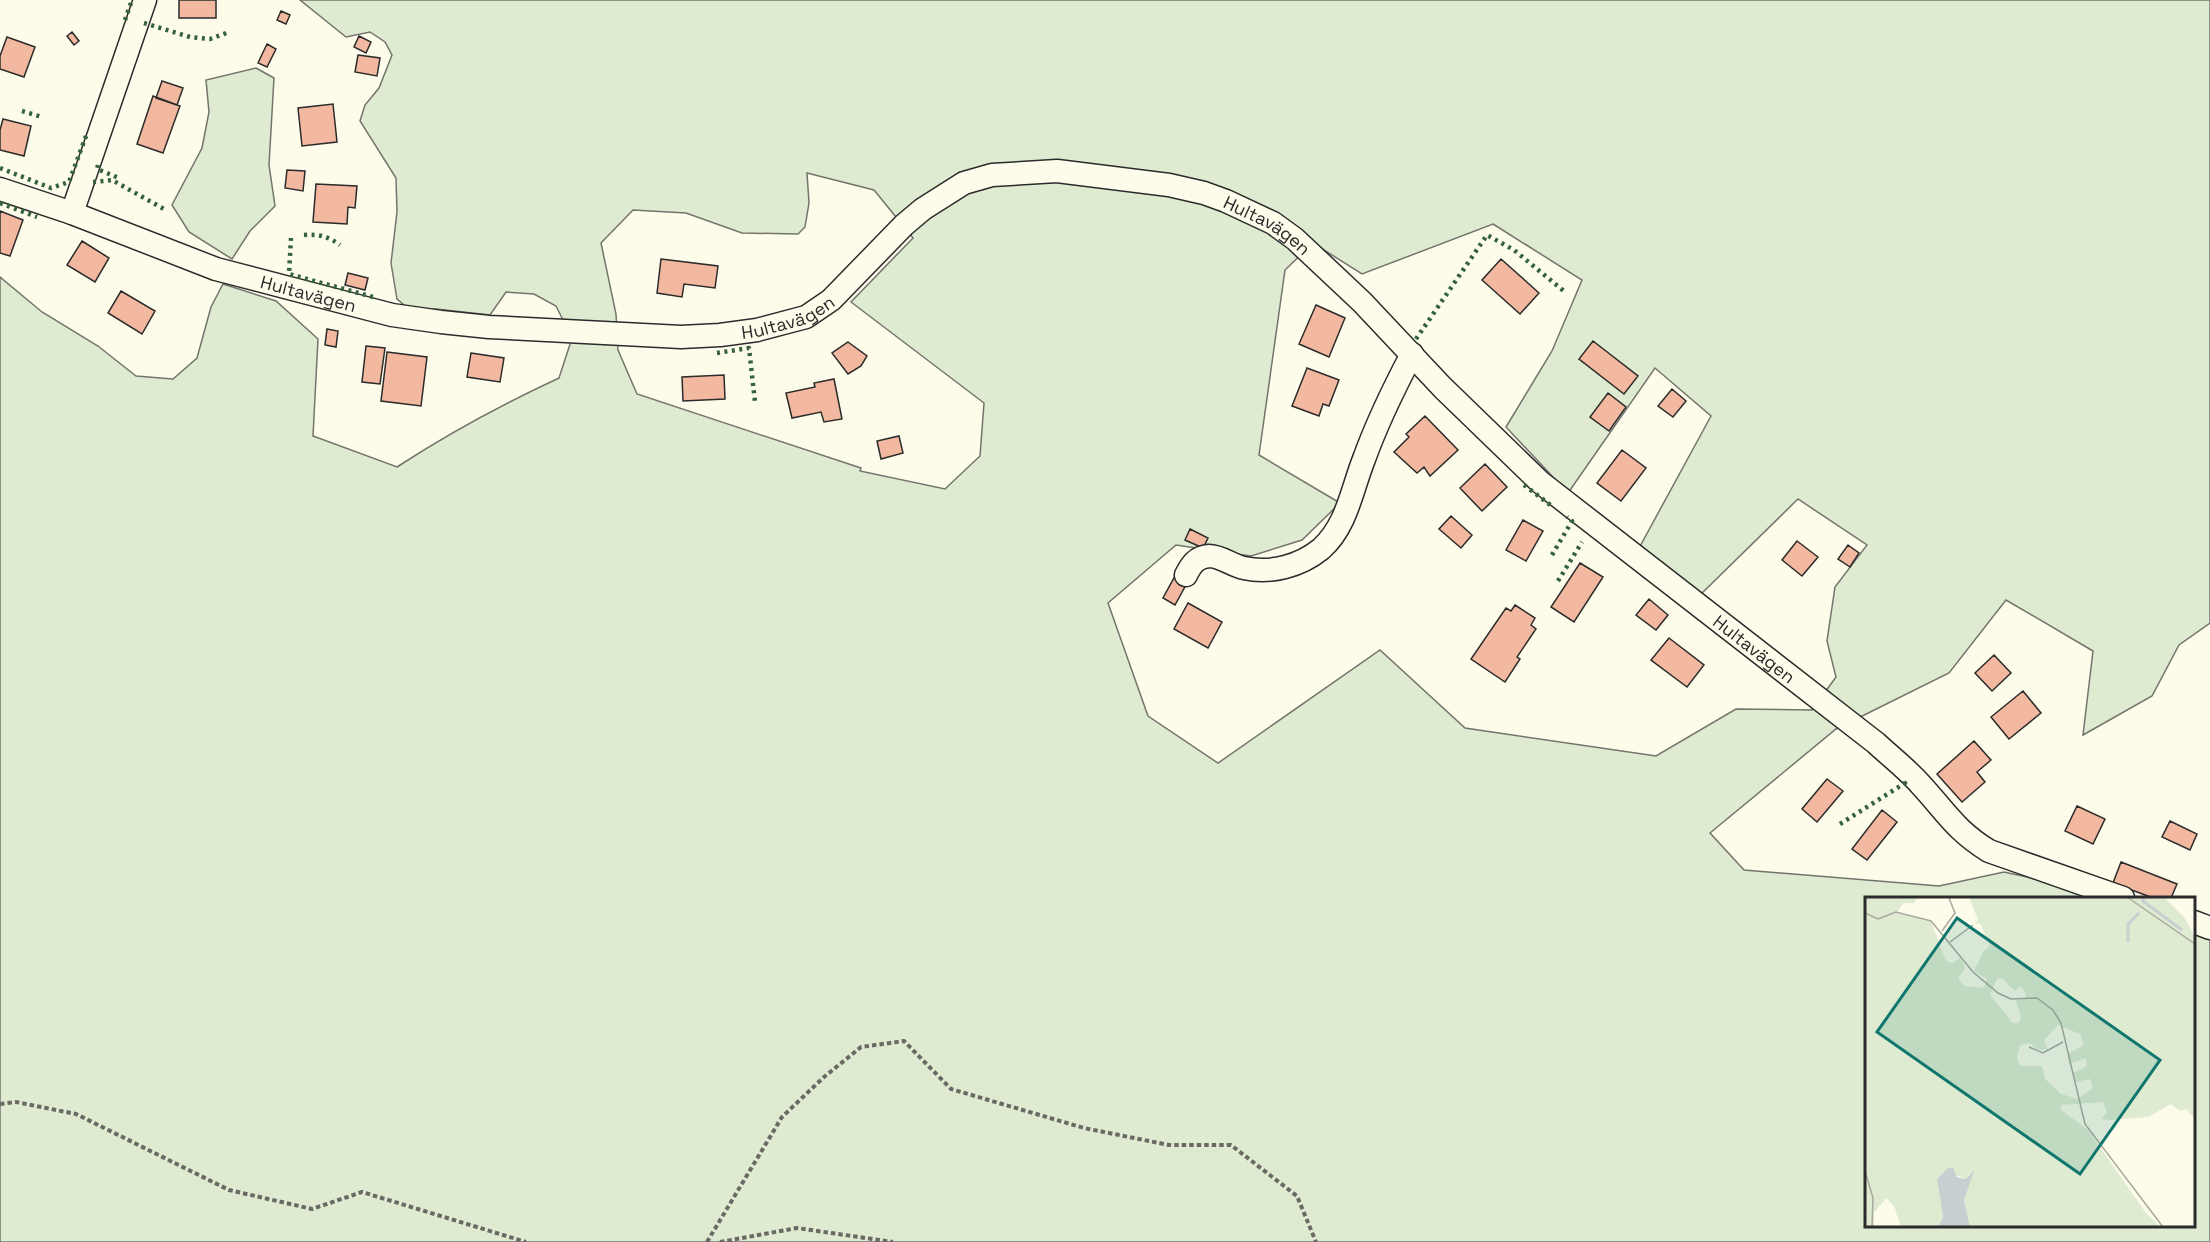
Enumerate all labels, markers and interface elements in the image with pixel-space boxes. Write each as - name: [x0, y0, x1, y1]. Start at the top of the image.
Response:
- street label: Hultavägen: [1220, 190, 1316, 260]
- street label: Hultavägen: [258, 270, 359, 317]
- street label: Hultavägen: [740, 290, 839, 344]
- street label: Hultavägen: [1709, 609, 1800, 688]
- inset map: [1865, 897, 2195, 1227]

